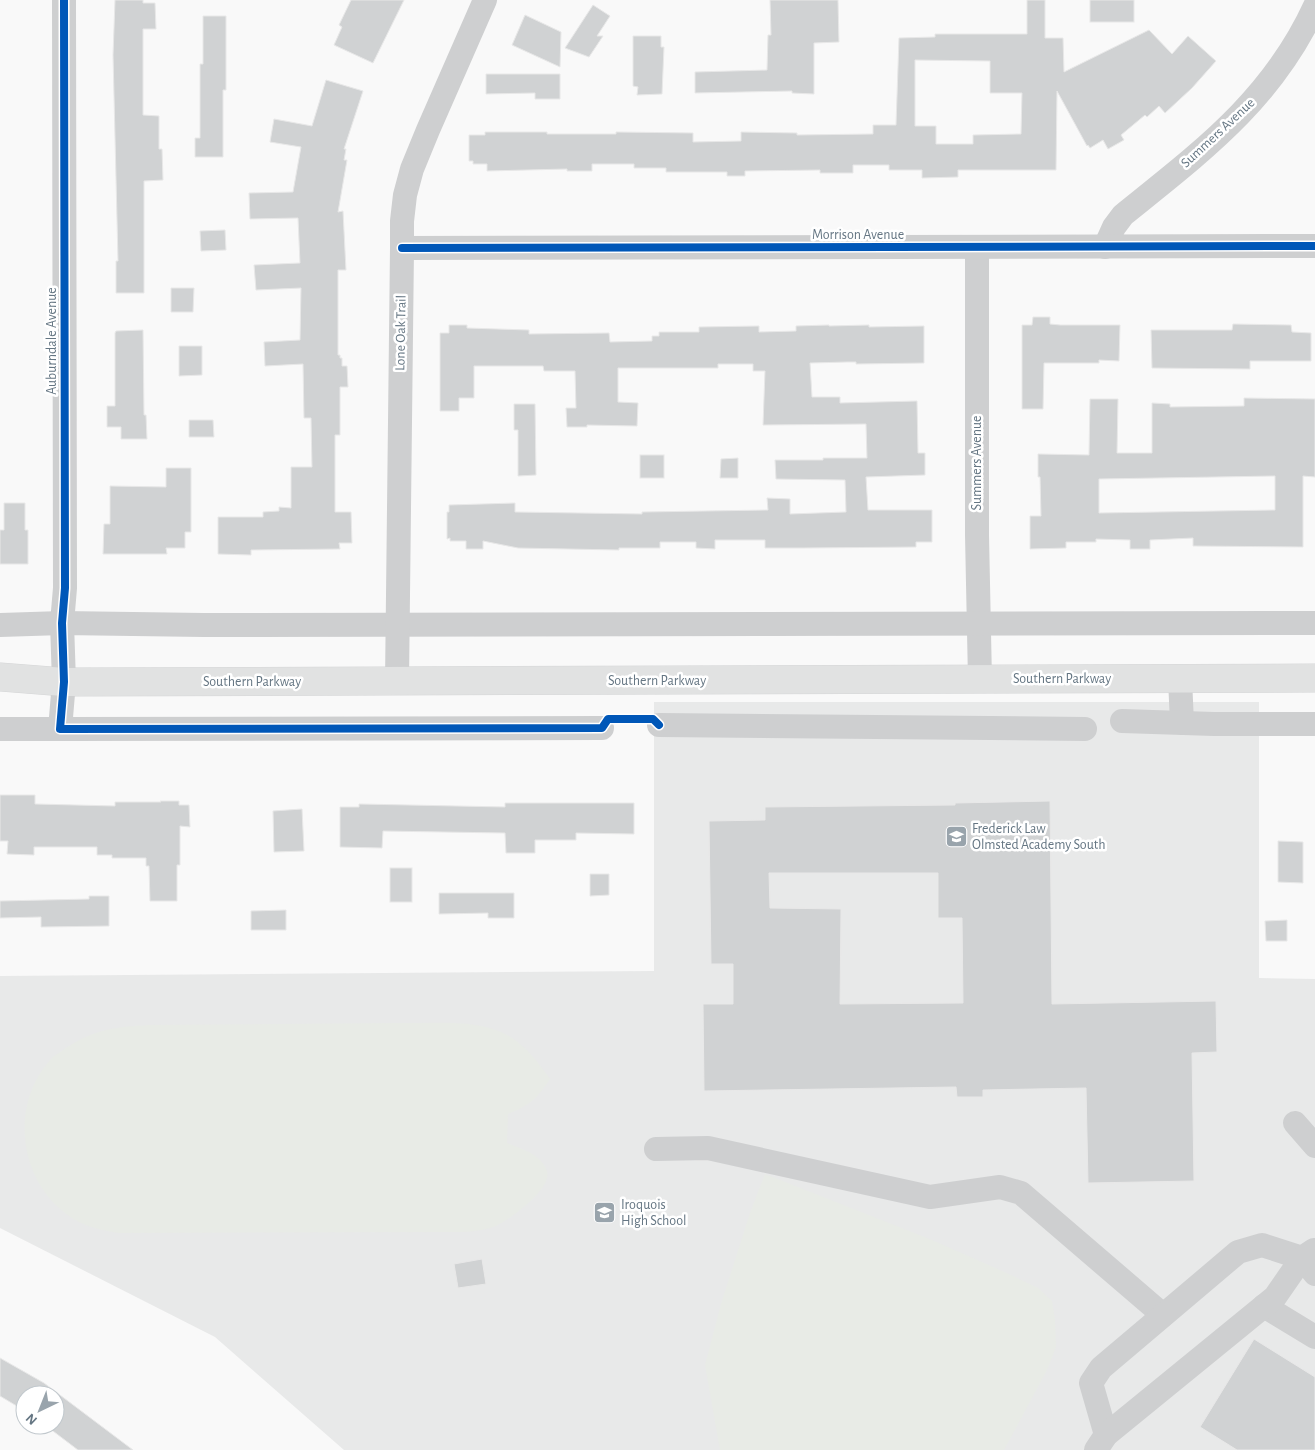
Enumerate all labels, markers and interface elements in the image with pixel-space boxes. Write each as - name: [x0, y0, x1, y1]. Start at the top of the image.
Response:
- street label: Summers Avenue: [1178, 95, 1258, 171]
- street label: Morrison Avenue: [812, 228, 904, 242]
- street label: Auburndale Avenue: [45, 287, 59, 395]
- street label: Lone Oak Trail: [393, 295, 409, 371]
- street label: Summers Avenue: [970, 415, 984, 511]
- street label: Southern Parkway: [1013, 672, 1111, 686]
- street label: Southern Parkway: [608, 674, 706, 688]
- street label: Southern Parkway: [203, 675, 301, 689]
- place label: Frederick Law Olmsted Academy South: [972, 822, 1106, 852]
- school or university icon: Frederick Law Olmsted Academy South: [944, 825, 968, 849]
- place label: Iroquois High School: [621, 1198, 687, 1228]
- school or university icon: Iroquois High School: [593, 1201, 617, 1225]
- north arrow: [15, 1385, 65, 1435]
- text: N: [23, 1410, 40, 1427]

